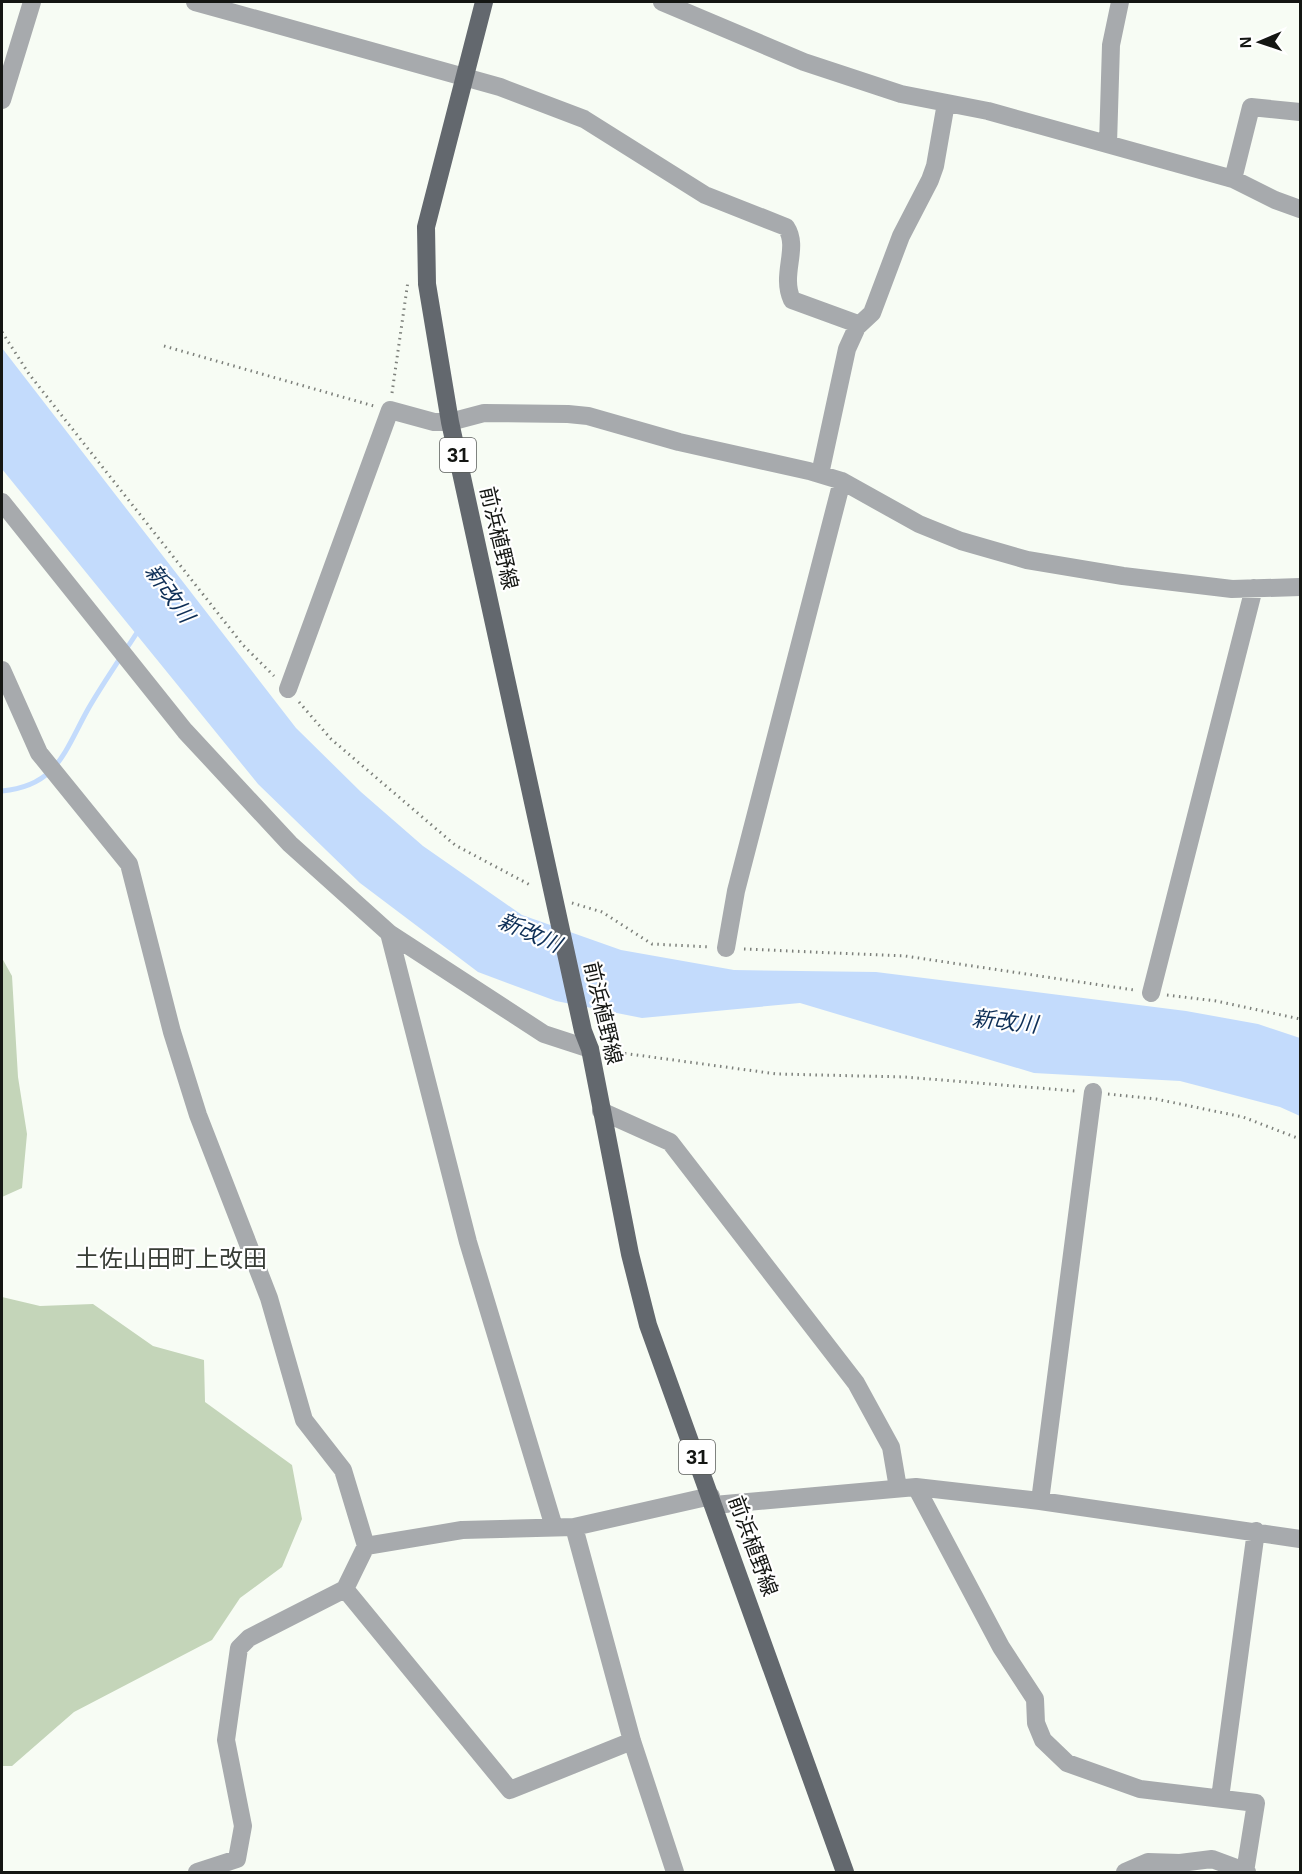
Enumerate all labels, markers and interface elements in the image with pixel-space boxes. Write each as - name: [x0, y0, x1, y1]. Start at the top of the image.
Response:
- north arrow: [1230, 12, 1290, 72]
- text: N: [1237, 36, 1254, 49]
- road number: 31: [440, 438, 476, 472]
- street label: 前浜植野線: [476, 484, 523, 592]
- water label: 新改川: [140, 559, 200, 629]
- water label: 新改川: [495, 908, 567, 958]
- street label: 前浜植野線: [580, 959, 627, 1067]
- water label: 新改川: [971, 1006, 1041, 1038]
- district label: 土佐山田町上改田: [75, 1245, 267, 1272]
- road number: 31: [679, 1440, 715, 1474]
- street label: 前浜植野線: [725, 1493, 782, 1599]

